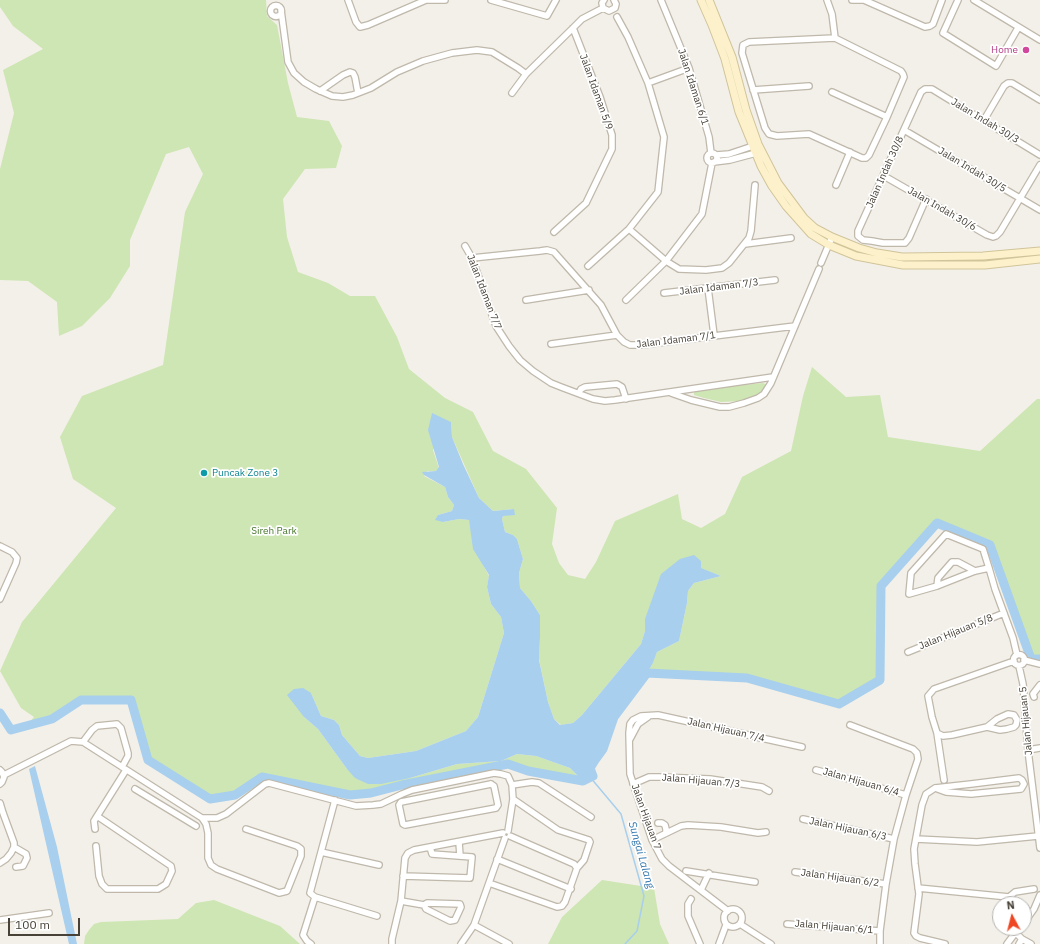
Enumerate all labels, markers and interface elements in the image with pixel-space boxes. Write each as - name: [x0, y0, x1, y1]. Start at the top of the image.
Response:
- place label: Home: [991, 44, 1018, 56]
- marker: Home: [1021, 45, 1031, 55]
- street label: Jalan Idaman 6/1: [675, 47, 711, 127]
- street label: Jalan Idaman 5/9: [577, 53, 615, 131]
- street label: Jalan Indah 30/3: [949, 96, 1021, 146]
- street label: Jalan Indah 30/8: [864, 134, 906, 210]
- street label: Jalan Indah 30/5: [936, 145, 1008, 195]
- street label: Jalan Indah 30/6: [906, 184, 978, 234]
- street label: Jalan Idaman 7/7: [464, 253, 504, 331]
- street label: Jalan Idaman 7/3: [679, 276, 759, 298]
- street label: Jalan Idaman 7/1: [636, 329, 716, 351]
- place label: Puncak Zone 3: [212, 467, 278, 479]
- marker: Puncak Zone 3: [199, 468, 209, 478]
- park label: Sireh Park: [251, 525, 297, 537]
- street label: Jalan Hijauan 5/8: [917, 612, 995, 652]
- street label: Jalan Hijauan 5: [1017, 686, 1035, 756]
- street label: Jalan Hijauan 7/4: [686, 715, 766, 745]
- street label: Jalan Hijauan 6/4: [821, 765, 901, 799]
- street label: Jalan Hijauan 7/3: [661, 772, 741, 790]
- street label: Jalan Hijauan 7: [629, 783, 663, 851]
- street label: Jalan Hijauan 6/3: [808, 815, 888, 843]
- water label: Sungai Lalang: [625, 820, 657, 890]
- street label: Jalan Hijauan 6/2: [800, 867, 880, 889]
- north arrow: [992, 896, 1032, 936]
- text: N: [1006, 898, 1015, 913]
- scale bar: [10, 910, 82, 936]
- text: 100 m: [15, 917, 50, 932]
- street label: Jalan Hijauan 6/1: [794, 918, 874, 936]

